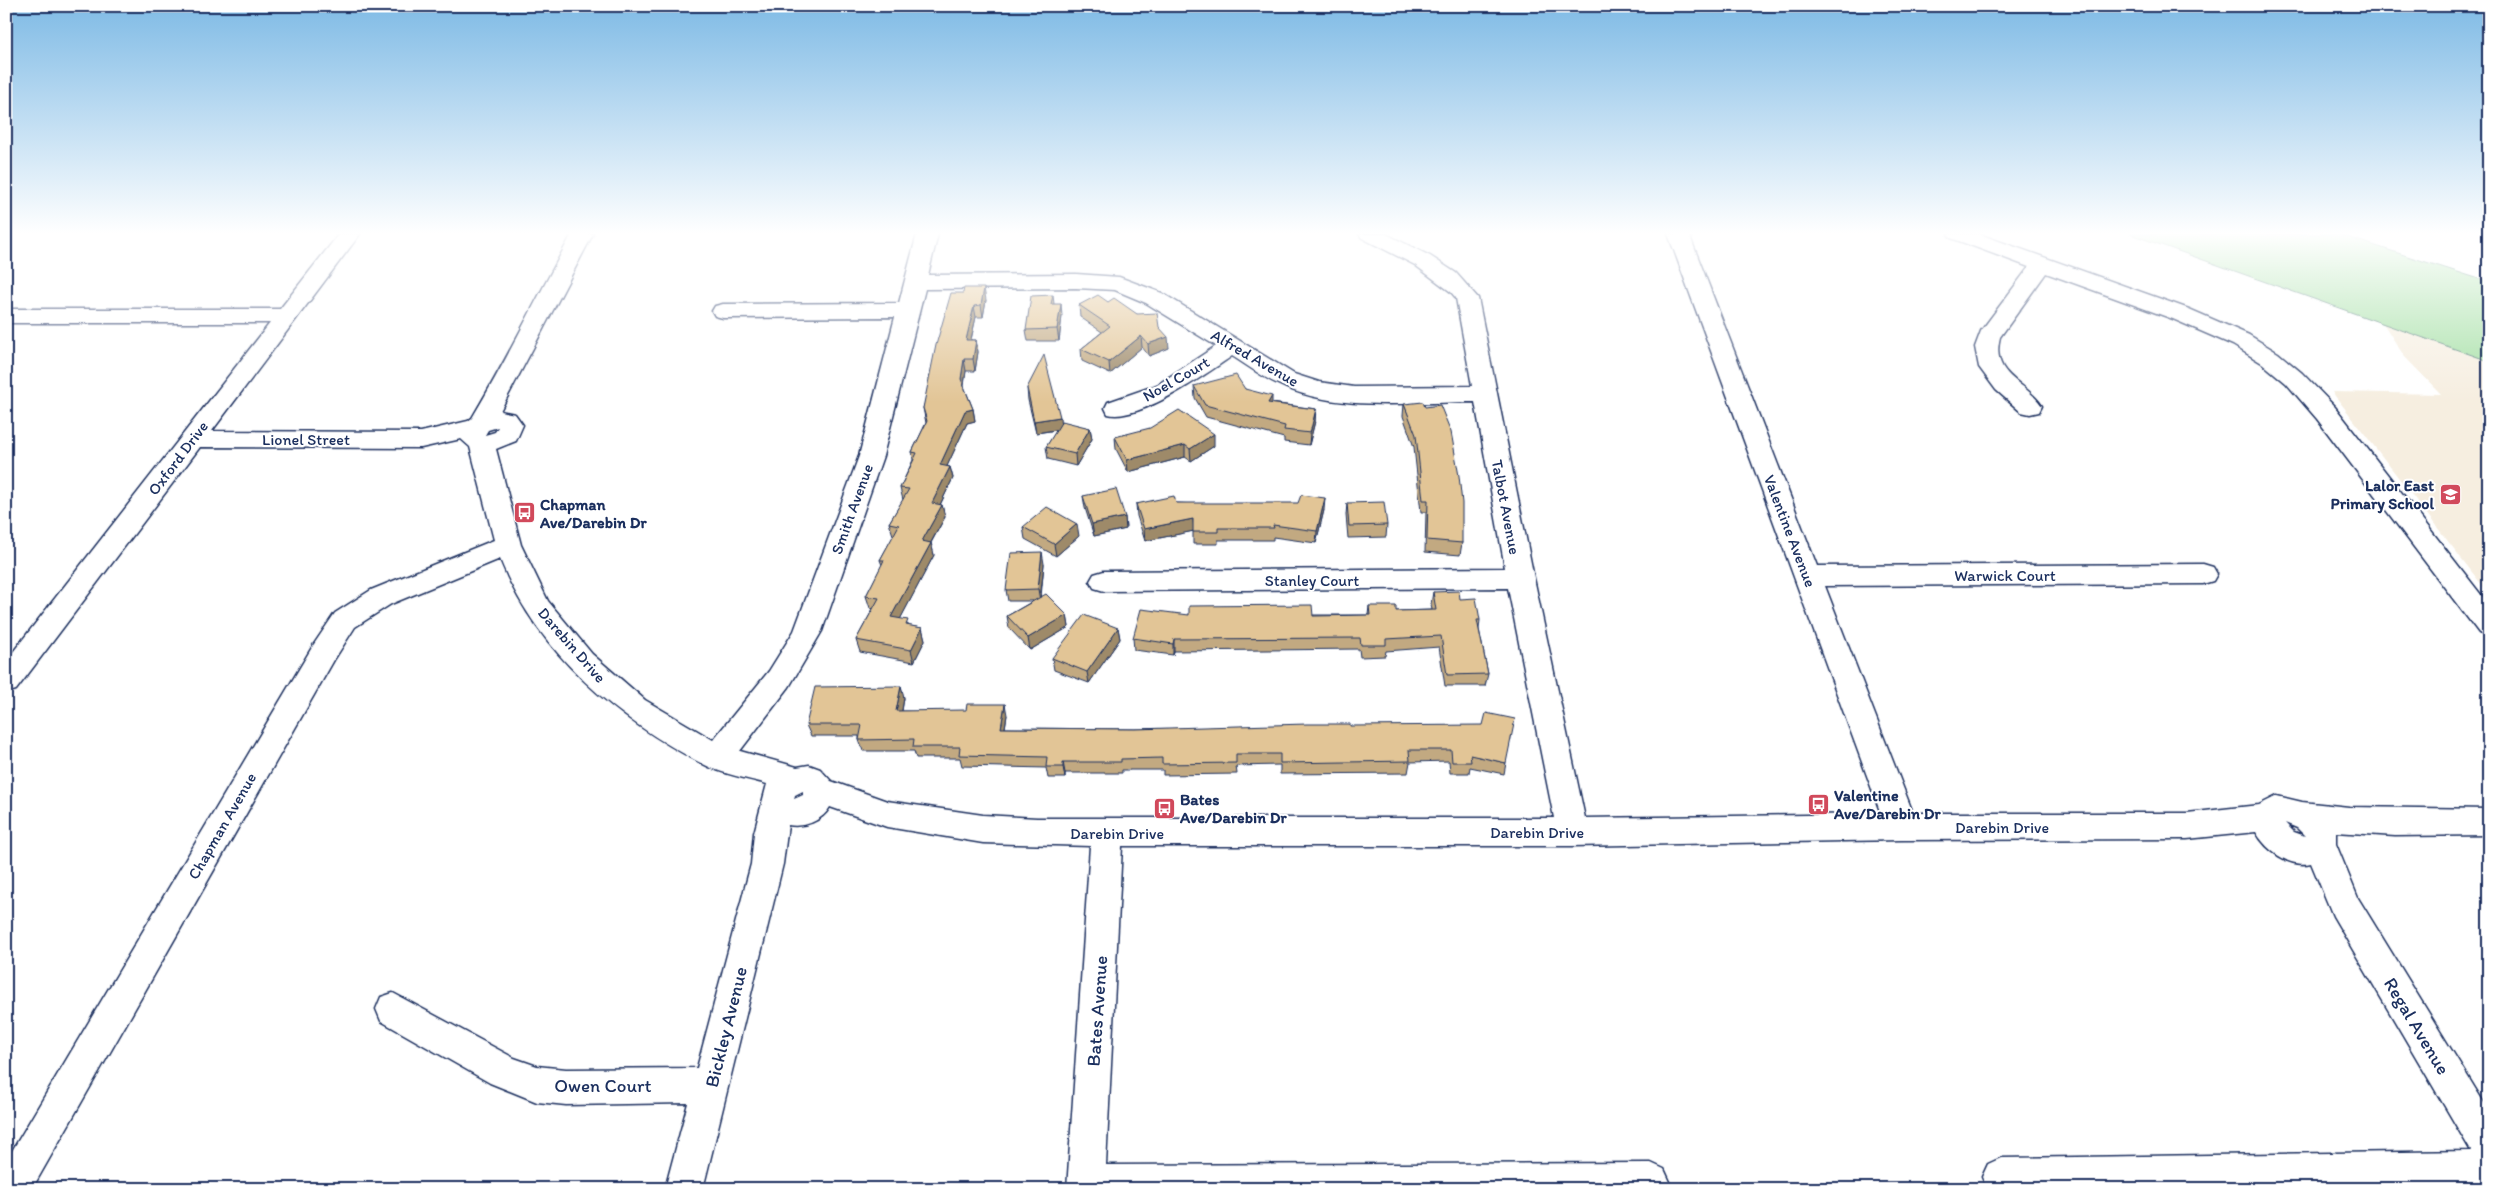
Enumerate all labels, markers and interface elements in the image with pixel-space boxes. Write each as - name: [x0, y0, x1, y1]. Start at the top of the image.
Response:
- street label: Alfred Avenue: [1208, 325, 1302, 391]
- street label: Noel Court: [1139, 352, 1213, 406]
- street label: Oxford Drive: [144, 417, 212, 499]
- street label: Lionel Street: [262, 430, 350, 449]
- street label: Talbot Avenue: [1487, 458, 1525, 556]
- street label: Smith Avenue: [827, 461, 877, 557]
- street label: Valentine Avenue: [1760, 472, 1820, 590]
- place label: Lalor East Primary School: [2331, 476, 2434, 514]
- school or university icon: Lalor East Primary School: [2438, 482, 2462, 506]
- place label: Chapman Ave/Darebin Dr: [539, 495, 647, 532]
- bus stop icon: Chapman Ave/Darebin Dr: [512, 501, 536, 525]
- street label: Warwick Court: [1954, 566, 2056, 585]
- street label: Stanley Court: [1265, 571, 1359, 590]
- street label: Darebin Drive: [534, 603, 610, 687]
- street label: Chapman Avenue: [184, 769, 260, 883]
- place label: Valentine Ave/Darebin Dr: [1833, 786, 1941, 823]
- place label: Bates Ave/Darebin Dr: [1179, 790, 1287, 827]
- bus stop icon: Valentine Ave/Darebin Dr: [1806, 792, 1830, 816]
- bus stop icon: Bates Ave/Darebin Dr: [1152, 796, 1176, 820]
- street label: Darebin Drive: [1955, 818, 2049, 837]
- street label: Darebin Drive: [1490, 823, 1584, 842]
- street label: Darebin Drive: [1070, 824, 1164, 843]
- street label: Bates Avenue: [1082, 955, 1112, 1067]
- street label: Bickley Avenue: [700, 964, 752, 1090]
- street label: Regal Avenue: [2379, 973, 2455, 1079]
- street label: Owen Court: [554, 1074, 652, 1097]

